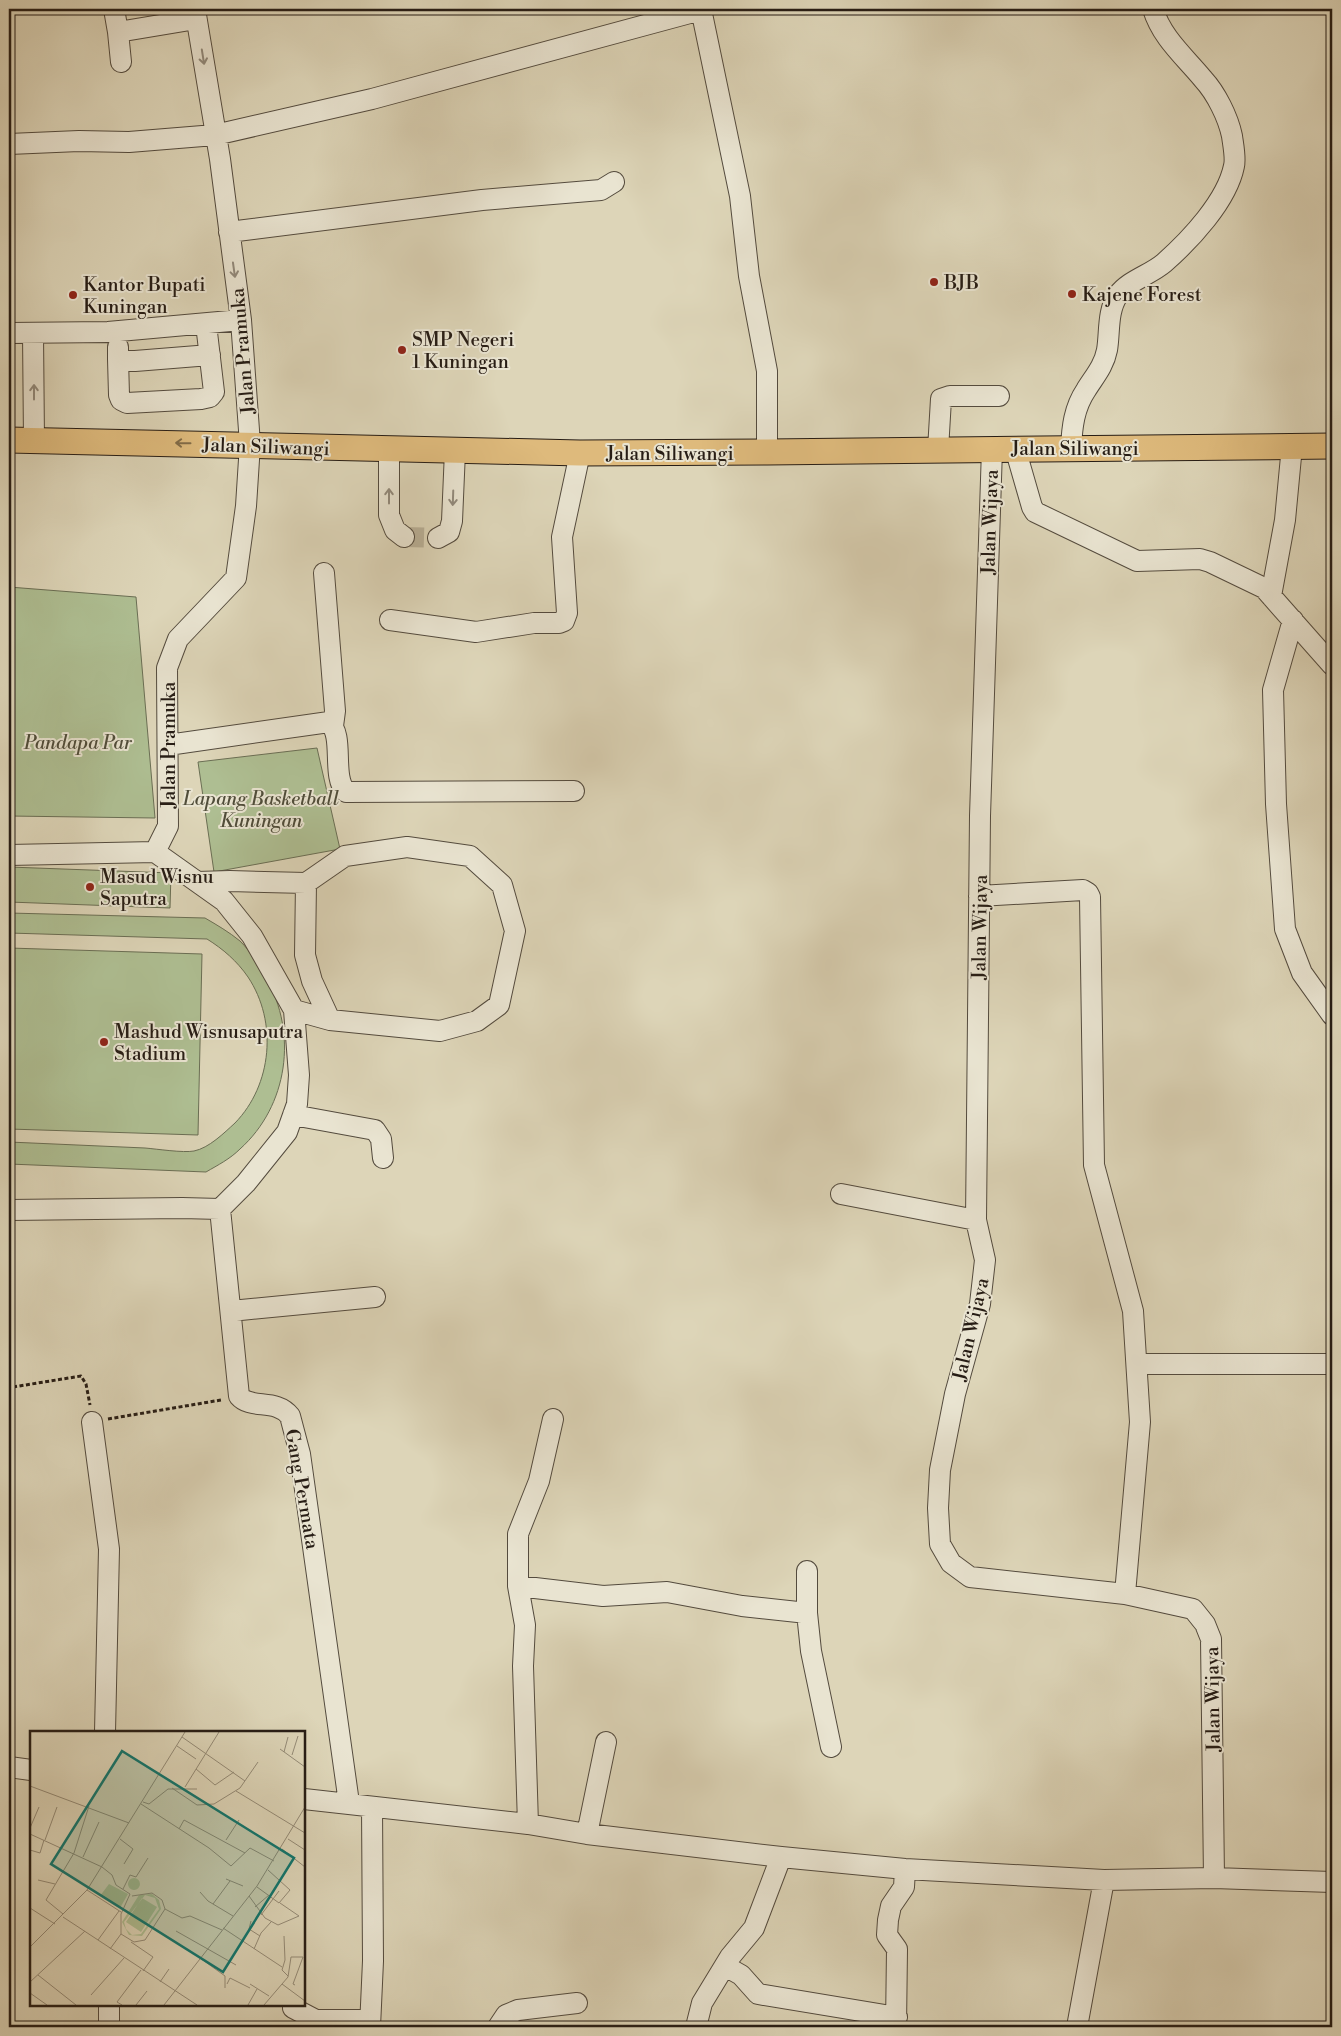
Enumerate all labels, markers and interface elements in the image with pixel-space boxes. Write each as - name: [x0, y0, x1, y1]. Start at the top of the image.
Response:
- one-way arrow: [198, 49, 208, 65]
- one-way arrow: [229, 261, 239, 277]
- place label: BJB: [943, 271, 979, 295]
- place label: Kantor Bupati Kuningan: [83, 273, 206, 319]
- marker: BJB: [928, 276, 940, 288]
- place label: Kajene Forest: [1082, 283, 1202, 307]
- street label: Jalan Pramuka: [225, 286, 261, 416]
- marker: Kajene Forest: [1066, 288, 1078, 300]
- marker: Kantor Bupati Kuningan: [67, 289, 79, 301]
- place label: SMP Negeri 1 Kuningan: [412, 328, 514, 374]
- marker: SMP Negeri 1 Kuningan: [396, 344, 408, 356]
- one-way arrow: [29, 384, 39, 400]
- street label: Jalan Siliwangi: [201, 433, 330, 461]
- street label: Jalan Siliwangi: [1010, 437, 1139, 461]
- one-way arrow: [176, 438, 192, 448]
- street label: Jalan Siliwangi: [605, 442, 734, 466]
- street label: Jalan Wijaya: [976, 469, 1004, 576]
- one-way arrow: [384, 488, 394, 504]
- one-way arrow: [448, 490, 458, 506]
- street label: Jalan Pramuka: [157, 681, 181, 809]
- park label: Pandapa Par: [23, 731, 133, 755]
- park label: Lapang Basketball Kuningan: [182, 787, 339, 833]
- place label: Masud Wisnu Saputra: [100, 865, 214, 911]
- street label: Jalan Wijaya: [967, 874, 993, 981]
- marker: Masud Wisnu Saputra: [84, 881, 96, 893]
- place label: Mashud Wisnusaputra Stadium: [114, 1020, 303, 1066]
- marker: Mashud Wisnusaputra Stadium: [98, 1036, 110, 1048]
- street label: Jalan Wijaya: [947, 1275, 995, 1384]
- street label: Gang Permata: [280, 1427, 324, 1551]
- street label: Jalan Wijaya: [1200, 1646, 1226, 1753]
- inset map: [30, 1731, 305, 2006]

